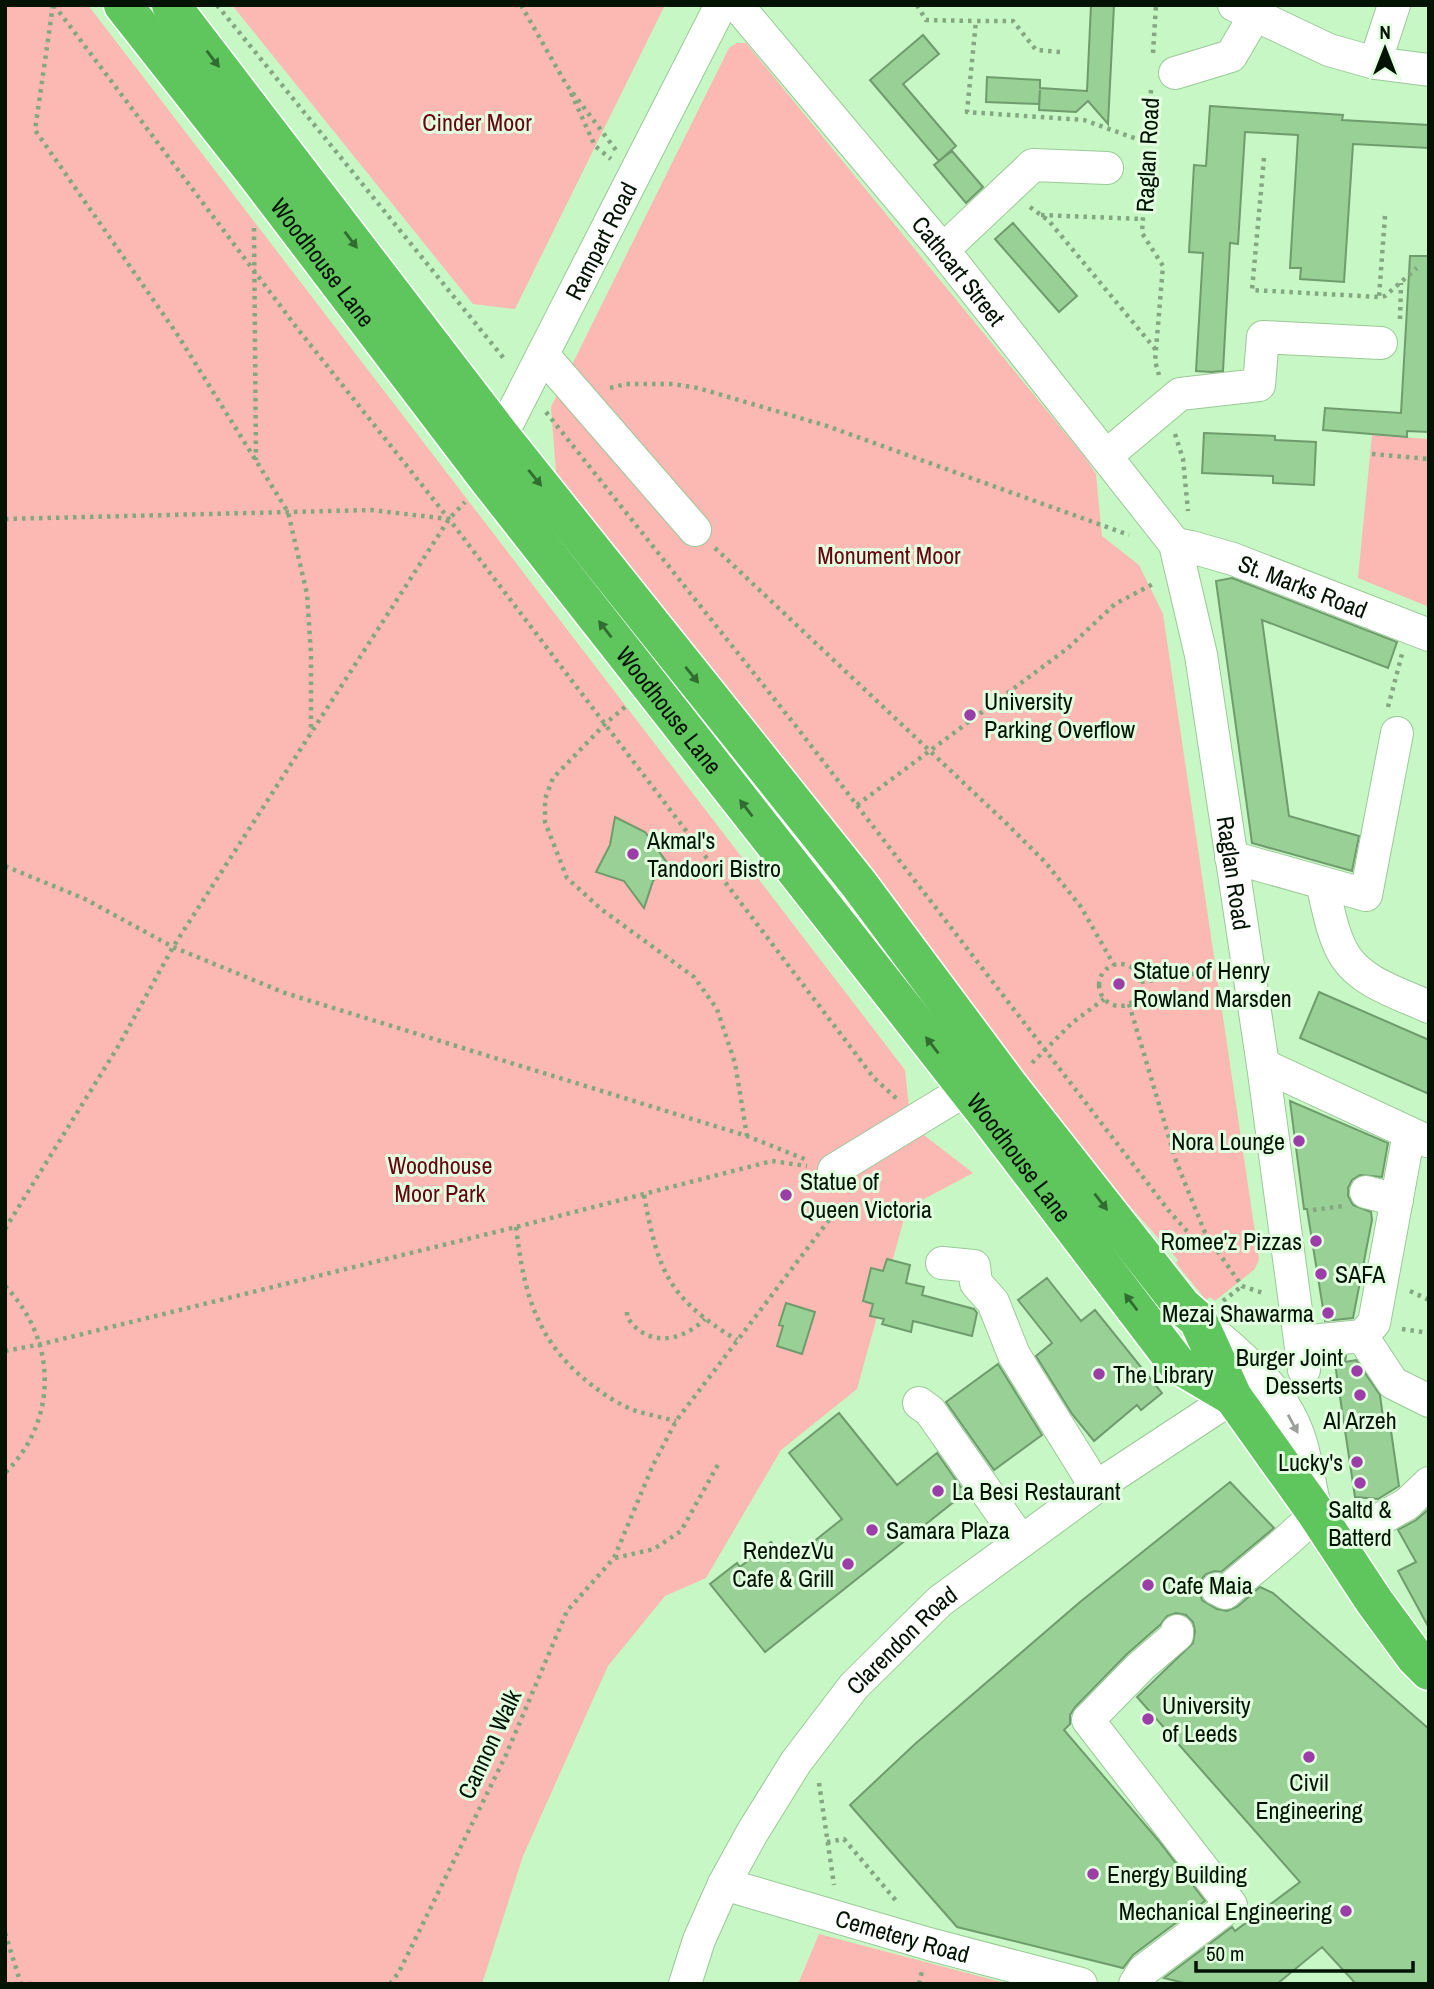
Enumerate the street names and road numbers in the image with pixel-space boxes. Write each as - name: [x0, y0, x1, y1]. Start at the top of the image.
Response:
- street label: Raglan Road: [1128, 97, 1166, 213]
- street label: Rampart Road: [557, 176, 644, 305]
- street label: Woodhouse Lane: [264, 191, 383, 333]
- street label: Cathcart Street: [905, 209, 1013, 333]
- street label: St. Marks Road: [1234, 547, 1372, 626]
- street label: Woodhouse Lane: [609, 640, 730, 780]
- street label: Raglan Road: [1210, 814, 1258, 932]
- street label: Woodhouse Lane: [960, 1086, 1079, 1228]
- street label: Clarendon Road: [839, 1578, 963, 1701]
- street label: Cannon Walk: [450, 1684, 528, 1804]
- street label: Cemetery Road: [832, 1902, 973, 1970]

